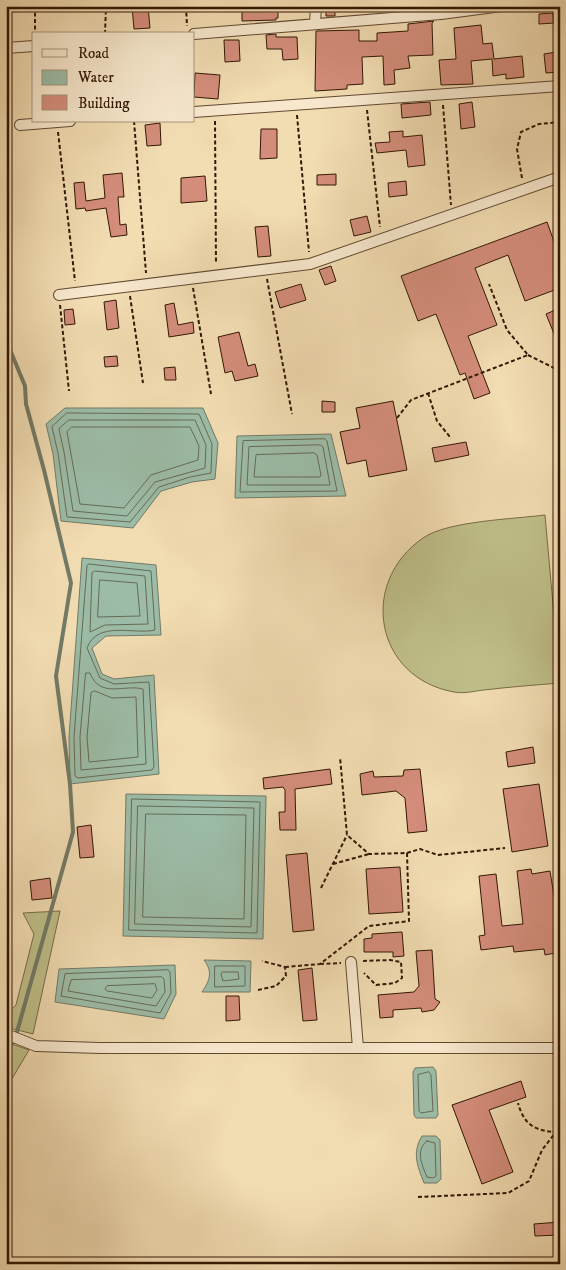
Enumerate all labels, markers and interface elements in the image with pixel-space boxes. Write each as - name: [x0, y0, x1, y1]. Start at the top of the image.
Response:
- legend: [32, 32, 195, 122]
- text: Road: [78, 44, 110, 63]
- text: Water: [77, 68, 114, 87]
- text: Building: [78, 94, 130, 113]

